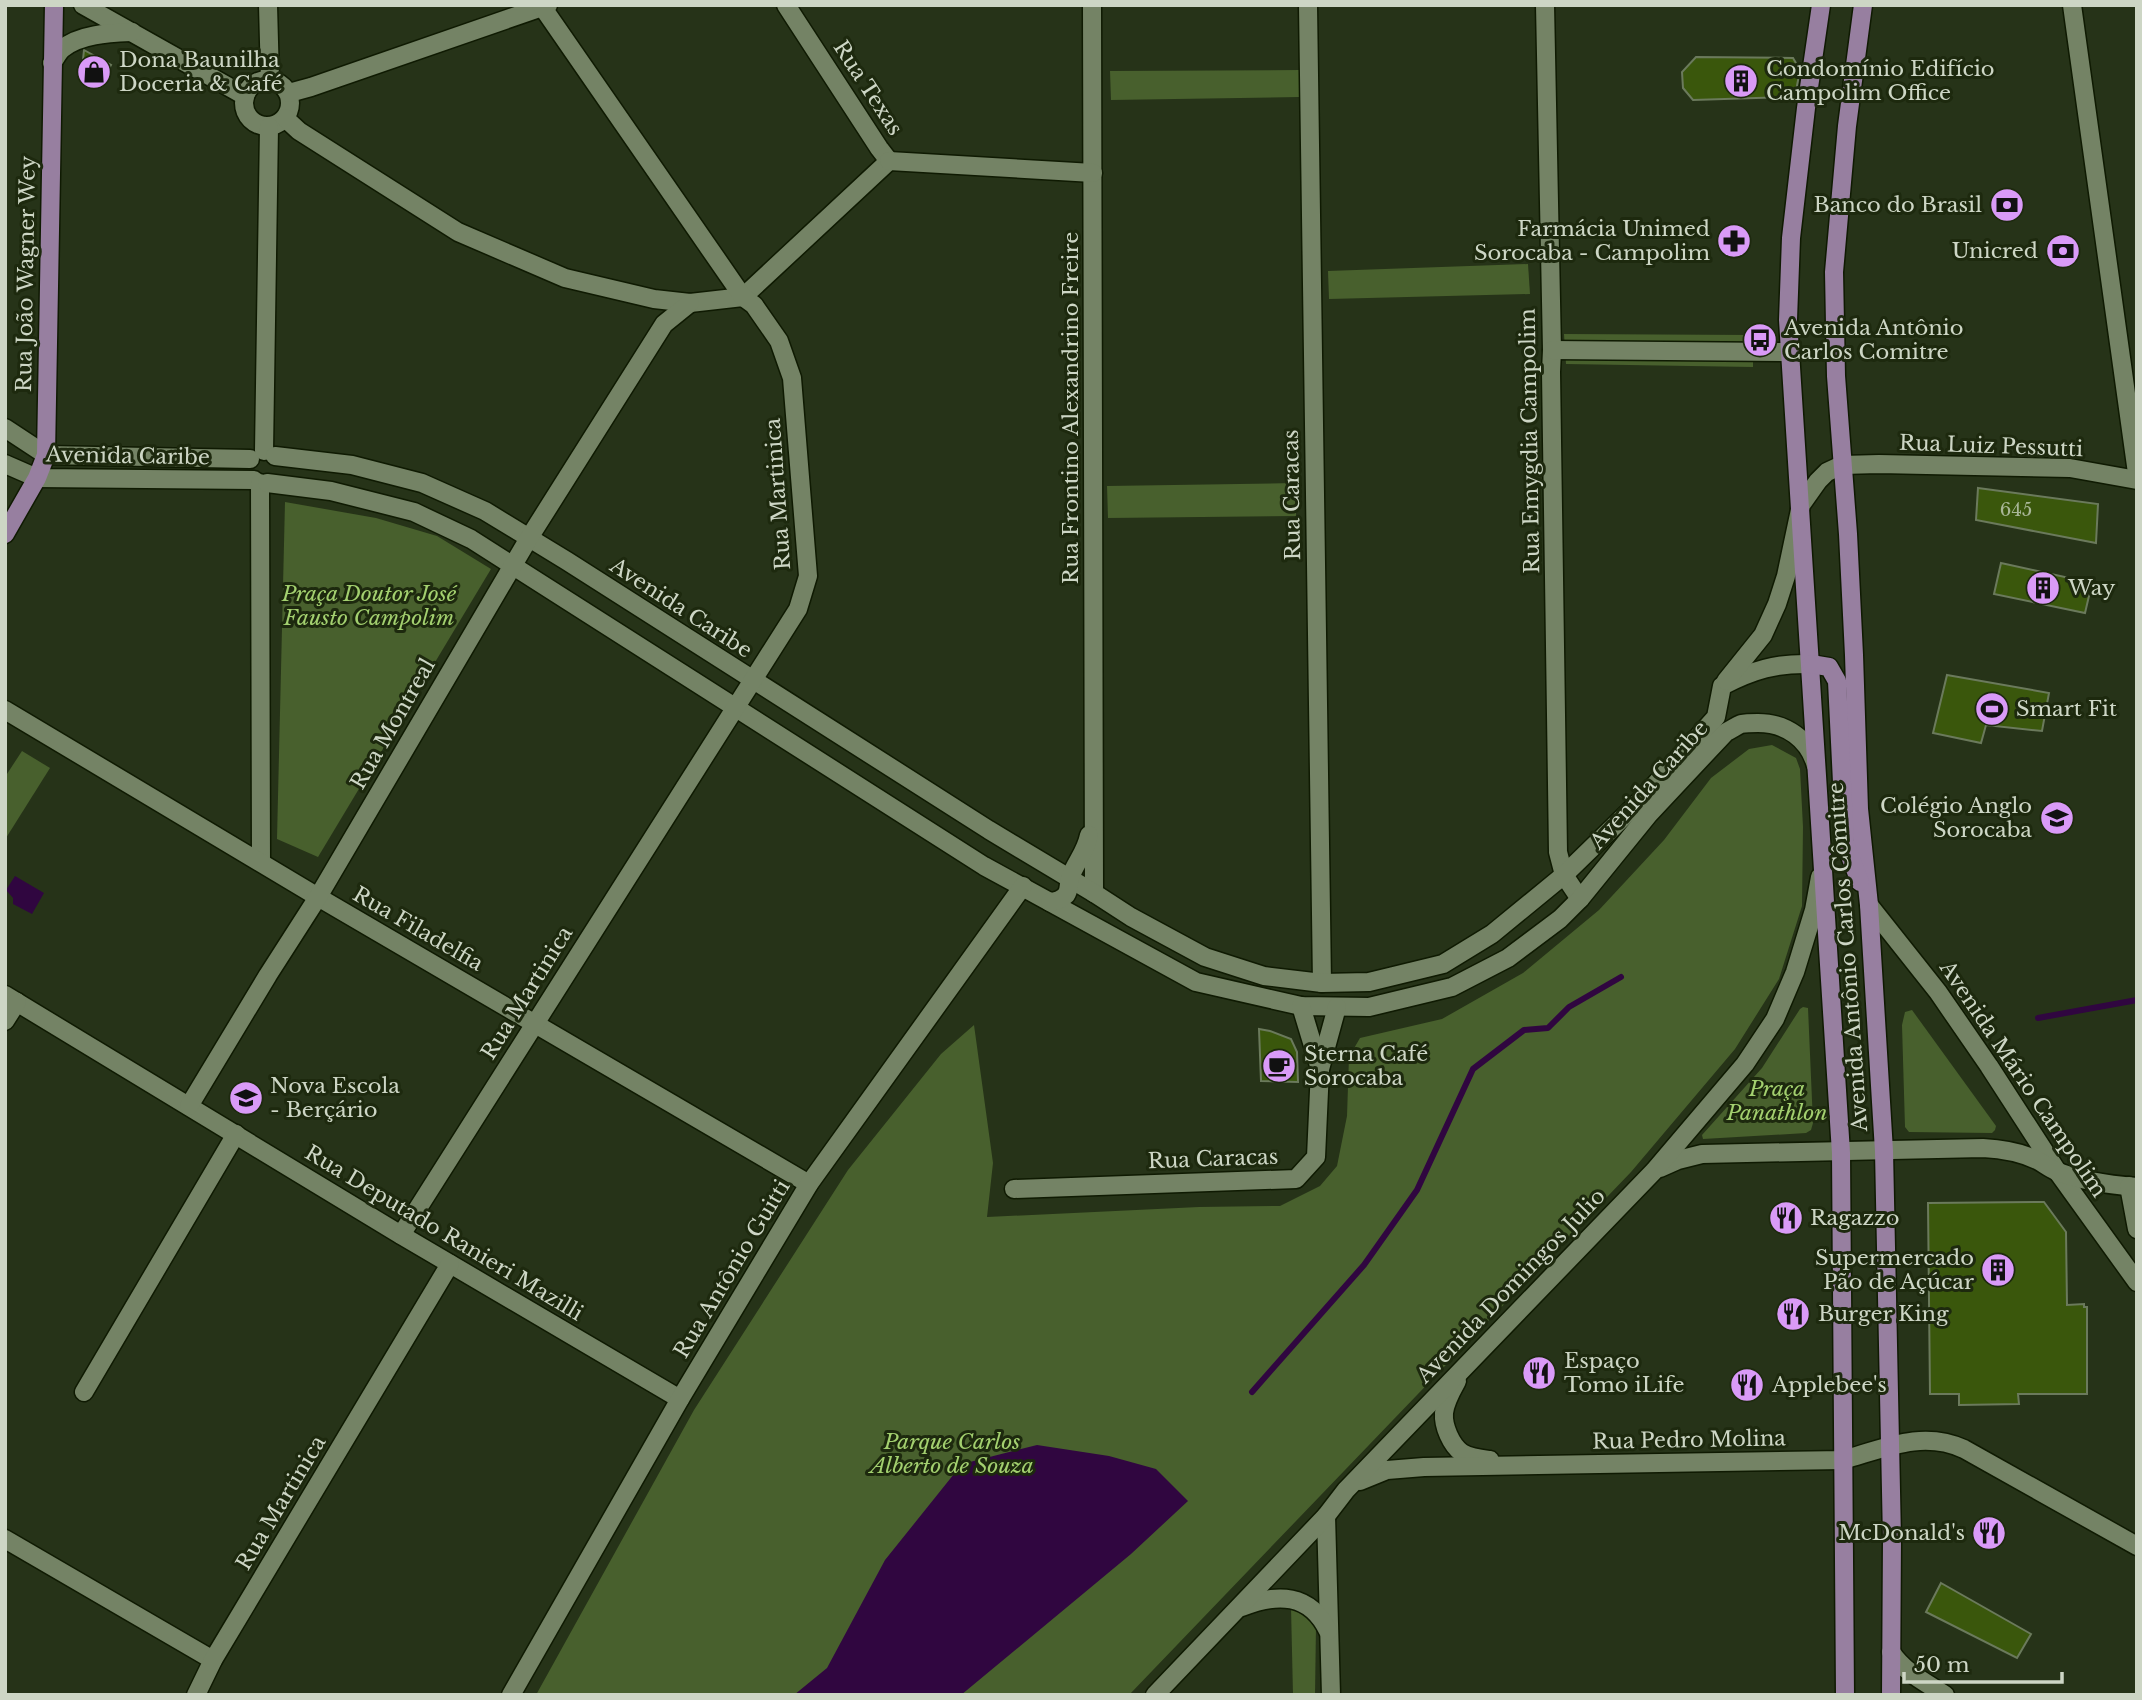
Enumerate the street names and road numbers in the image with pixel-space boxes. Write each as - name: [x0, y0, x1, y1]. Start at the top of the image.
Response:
- street label: Rua Texas: [828, 36, 908, 140]
- street label: Rua João Wagner Wey: [11, 155, 41, 392]
- street label: Rua Frontino Alexandrino Freire: [1058, 232, 1084, 584]
- street label: Rua Emygdia Campolim: [1515, 308, 1545, 574]
- street label: Rua Martinica: [760, 417, 796, 571]
- street label: Rua Caracas: [1278, 429, 1306, 561]
- street label: Rua Luiz Pessutti: [1898, 430, 2084, 462]
- street label: Avenida Caribe: [45, 442, 210, 470]
- street label: Avenida Caribe: [604, 552, 757, 664]
- street label: Rua Montreal: [345, 654, 441, 794]
- street label: Avenida Caribe: [1584, 715, 1714, 855]
- street label: Avenida Antônio Carlos Cômitre: [1823, 781, 1873, 1134]
- street label: Rua Filadelfia: [348, 881, 488, 977]
- street label: Rua Martinica: [476, 921, 579, 1064]
- street label: Avenida Mário Campolim: [1933, 955, 2112, 1203]
- street label: Rua Deputado Ranieri Mazilli: [300, 1140, 588, 1326]
- street label: Rua Caracas: [1147, 1144, 1279, 1174]
- street label: Rua Antônio Guitti: [668, 1175, 796, 1363]
- street label: Avenida Domingos Julio: [1410, 1183, 1611, 1389]
- street label: Rua Pedro Molina: [1592, 1425, 1786, 1455]
- street label: Rua Martinica: [231, 1431, 332, 1575]

